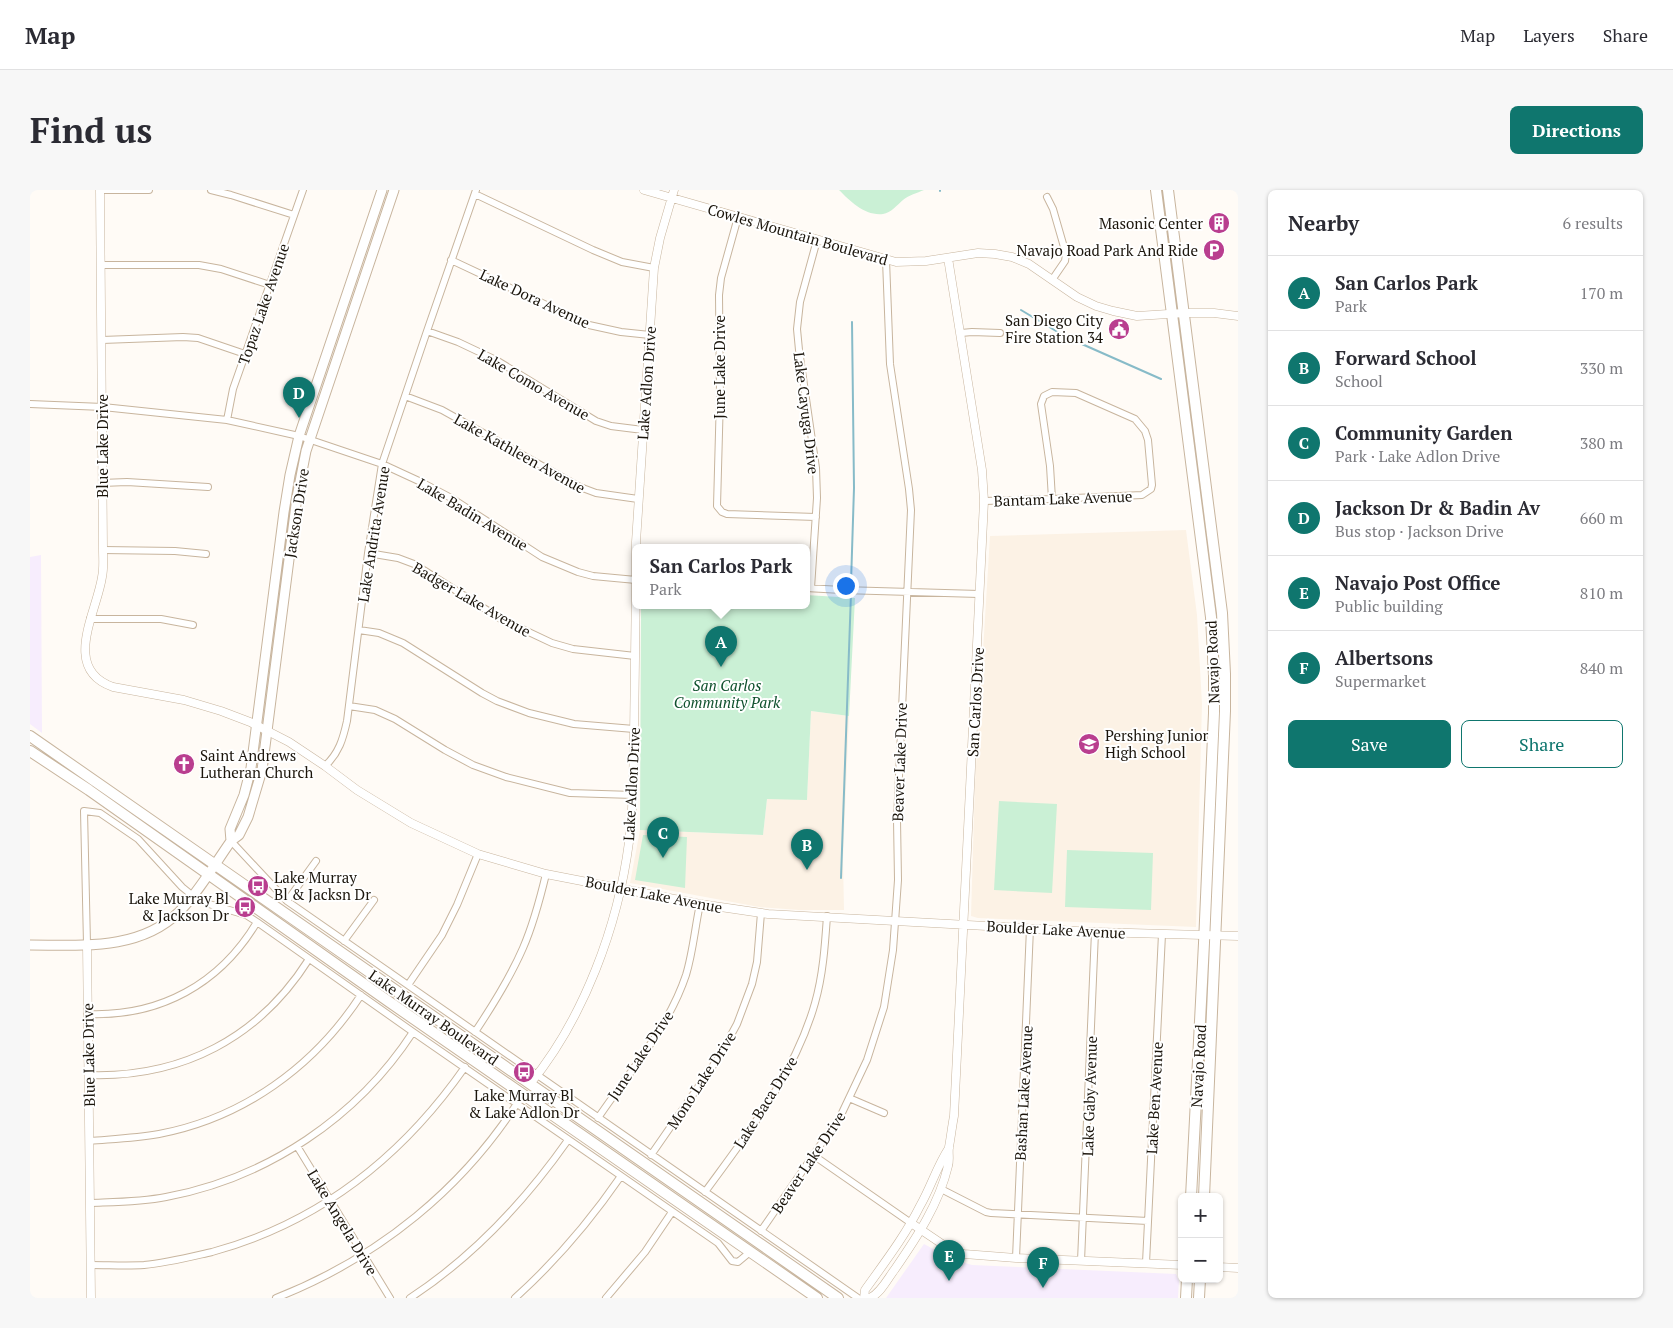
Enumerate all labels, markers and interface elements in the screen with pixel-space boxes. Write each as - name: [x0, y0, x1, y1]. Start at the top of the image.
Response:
- text: Map: [25, 19, 75, 51]
- text: Map: [1460, 23, 1495, 47]
- text: Layers: [1523, 23, 1575, 47]
- text: Share: [1603, 23, 1648, 47]
- button: Directions: [1510, 106, 1643, 154]
- text: Find us: [30, 107, 152, 153]
- street label: Cowles Mountain Boulevard: [705, 199, 891, 269]
- text: Nearby: [1288, 209, 1359, 237]
- building icon: Masonic Center: [1207, 211, 1231, 235]
- text: 6 results: [1563, 212, 1623, 234]
- place label: Masonic Center: [1099, 213, 1203, 233]
- parking icon: Navajo Road Park And Ride: [1202, 238, 1226, 262]
- place label: Navajo Road Park And Ride: [1016, 240, 1198, 260]
- street label: Topaz Lake Avenue: [233, 241, 293, 367]
- street label: Lake Dora Avenue: [477, 264, 593, 332]
- text: San Carlos Park: [1335, 270, 1478, 295]
- text: A: [1298, 282, 1310, 304]
- text: 170 m: [1580, 282, 1623, 304]
- text: Park: [1335, 295, 1367, 317]
- place label: San Diego City Fire Station 34: [1005, 310, 1103, 347]
- street label: June Lake Drive: [709, 315, 729, 419]
- public building icon: San Diego City Fire Station 34: [1107, 317, 1131, 341]
- street label: Lake Adlon Drive: [632, 325, 660, 441]
- street label: Lake Como Avenue: [474, 344, 594, 424]
- text: Forward School: [1335, 345, 1477, 370]
- street label: Lake Cayuga Drive: [790, 351, 824, 475]
- text: B: [1299, 357, 1309, 379]
- text: 330 m: [1580, 357, 1623, 379]
- text: School: [1335, 370, 1383, 392]
- pin: D: [283, 377, 315, 418]
- street label: Blue Lake Drive: [92, 394, 112, 498]
- street label: Lake Kathleen Avenue: [451, 409, 589, 497]
- text: Community Garden: [1335, 420, 1512, 445]
- text: C: [1299, 432, 1309, 454]
- text: 380 m: [1580, 432, 1623, 454]
- text: Park · Lake Adlon Drive: [1335, 445, 1500, 467]
- street label: Lake Andrita Avenue: [352, 464, 394, 604]
- street label: Jackson Drive: [279, 467, 313, 559]
- street label: Lake Badin Avenue: [414, 473, 532, 555]
- street label: Bantam Lake Avenue: [993, 486, 1133, 510]
- text: Jackson Dr & Badin Av: [1335, 495, 1540, 520]
- text: D: [1298, 507, 1310, 529]
- text: 660 m: [1580, 507, 1623, 529]
- text: Bus stop · Jackson Drive: [1335, 520, 1504, 542]
- popup: [632, 544, 810, 609]
- text: San Carlos Park: [650, 553, 792, 578]
- street label: Badger Lake Avenue: [409, 557, 535, 641]
- text: Navajo Post Office: [1335, 570, 1501, 595]
- your location: [833, 573, 859, 599]
- text: Park: [650, 578, 682, 600]
- text: E: [1299, 582, 1309, 604]
- text: 810 m: [1580, 582, 1623, 604]
- text: Public building: [1335, 595, 1443, 617]
- street label: Navajo Road: [1201, 620, 1223, 704]
- pin: A: [705, 626, 737, 667]
- text: Albertsons: [1335, 645, 1433, 670]
- street label: San Carlos Drive: [962, 647, 988, 757]
- text: F: [1299, 657, 1309, 679]
- text: 840 m: [1580, 657, 1623, 679]
- text: Supermarket: [1335, 670, 1426, 692]
- park label: San Carlos Community Park: [674, 675, 781, 712]
- street label: Beaver Lake Drive: [887, 702, 911, 822]
- button: Save: [1288, 720, 1451, 768]
- button: Share: [1461, 720, 1623, 768]
- place label: Pershing Junior High School: [1105, 725, 1209, 762]
- street label: Lake Adlon Drive: [618, 727, 644, 841]
- school or university icon: Pershing Junior High School: [1077, 732, 1101, 756]
- place label: Saint Andrews Lutheran Church: [200, 745, 313, 782]
- church icon: Saint Andrews Lutheran Church: [172, 752, 196, 776]
- pin: C: [647, 817, 679, 858]
- pin: B: [791, 829, 823, 870]
- place label: Lake Murray Bl & Jacksn Dr: [274, 867, 371, 904]
- street label: Boulder Lake Avenue: [584, 871, 724, 917]
- bus stop icon: Lake Murray Bl & Jacksn Dr: [246, 874, 270, 898]
- place label: Lake Murray Bl & Jackson Dr: [129, 888, 229, 925]
- bus stop icon: Lake Murray Bl & Jackson Dr: [233, 895, 257, 919]
- street label: Boulder Lake Avenue: [986, 915, 1126, 943]
- street label: Lake Murray Boulevard: [365, 965, 503, 1069]
- street label: Blue Lake Drive: [77, 1003, 99, 1107]
- street label: June Lake Drive: [603, 1006, 677, 1104]
- street label: Navajo Road: [1186, 1024, 1210, 1108]
- street label: Bashan Lake Avenue: [1009, 1025, 1037, 1161]
- street label: Mono Lake Drive: [662, 1027, 740, 1133]
- street label: Lake Gaby Avenue: [1077, 1035, 1101, 1157]
- street label: Lake Ben Avenue: [1141, 1041, 1167, 1155]
- street label: Lake Baca Drive: [729, 1052, 801, 1152]
- bus stop icon: Lake Murray Bl & Lake Adlon Dr: [512, 1060, 536, 1084]
- place label: Lake Murray Bl & Lake Adlon Dr: [468, 1085, 580, 1122]
- street label: Beaver Lake Drive: [766, 1107, 850, 1217]
- street label: Lake Angela Drive: [303, 1165, 383, 1279]
- map controls: [1178, 1193, 1223, 1283]
- button: +: [1178, 1193, 1223, 1238]
- button: −: [1178, 1238, 1223, 1283]
- pin: E: [933, 1240, 965, 1281]
- pin: F: [1027, 1247, 1059, 1288]

